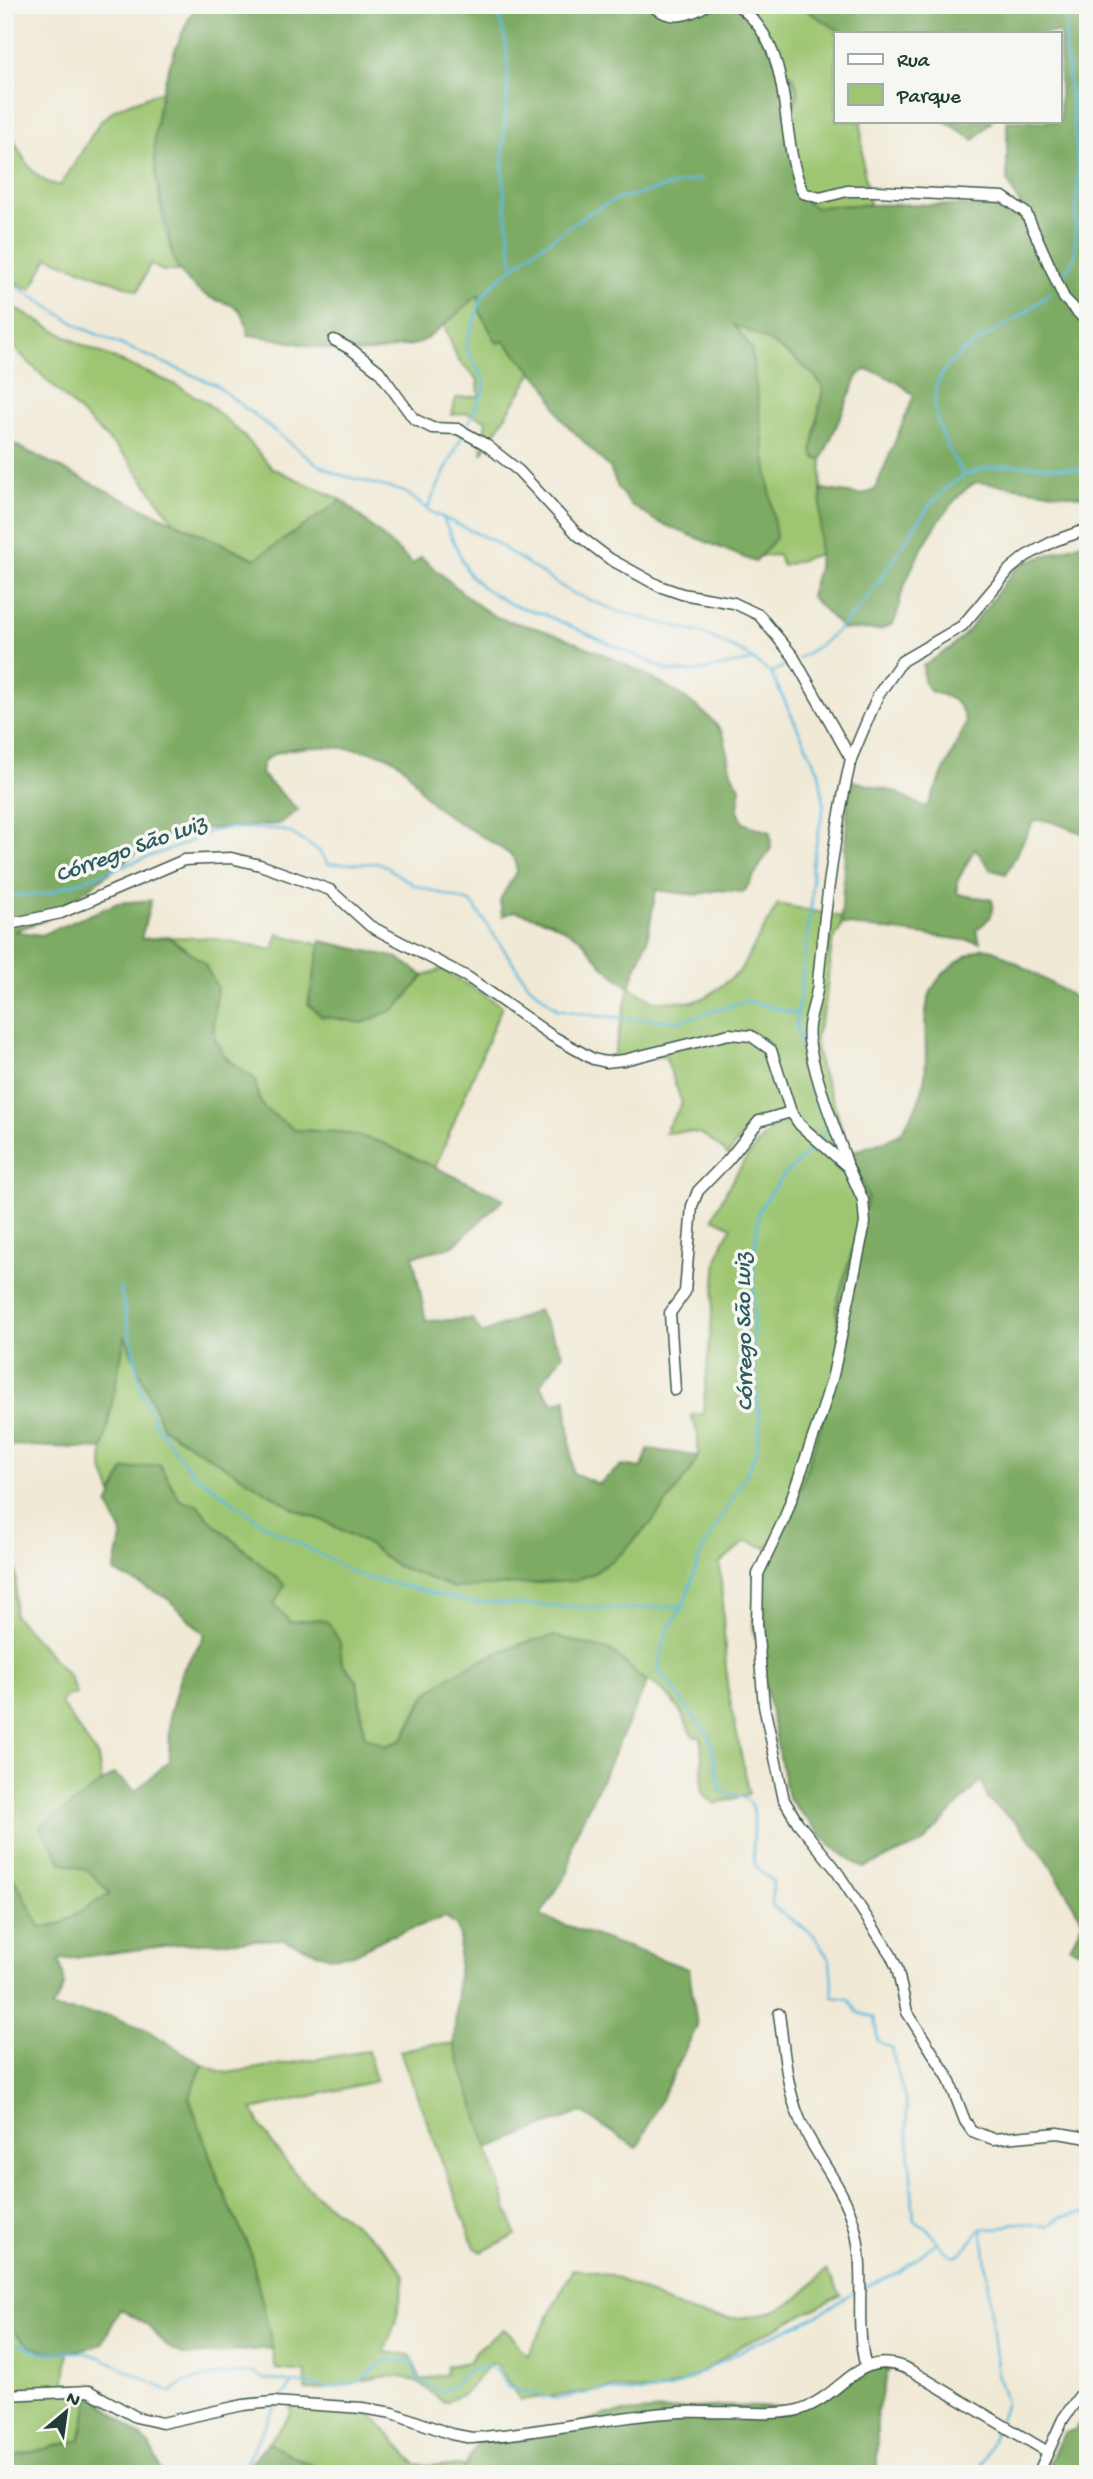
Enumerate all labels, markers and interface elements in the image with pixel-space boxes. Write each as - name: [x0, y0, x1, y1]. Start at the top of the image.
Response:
- legend: [834, 32, 1062, 122]
- text: Rua: [897, 50, 931, 75]
- text: Parque: [896, 86, 962, 111]
- water label: Córrego São Luiz: [52, 810, 212, 890]
- water label: Córrego São Luiz: [731, 1251, 760, 1411]
- north arrow: [32, 2378, 102, 2448]
- text: N: [62, 2387, 84, 2413]

